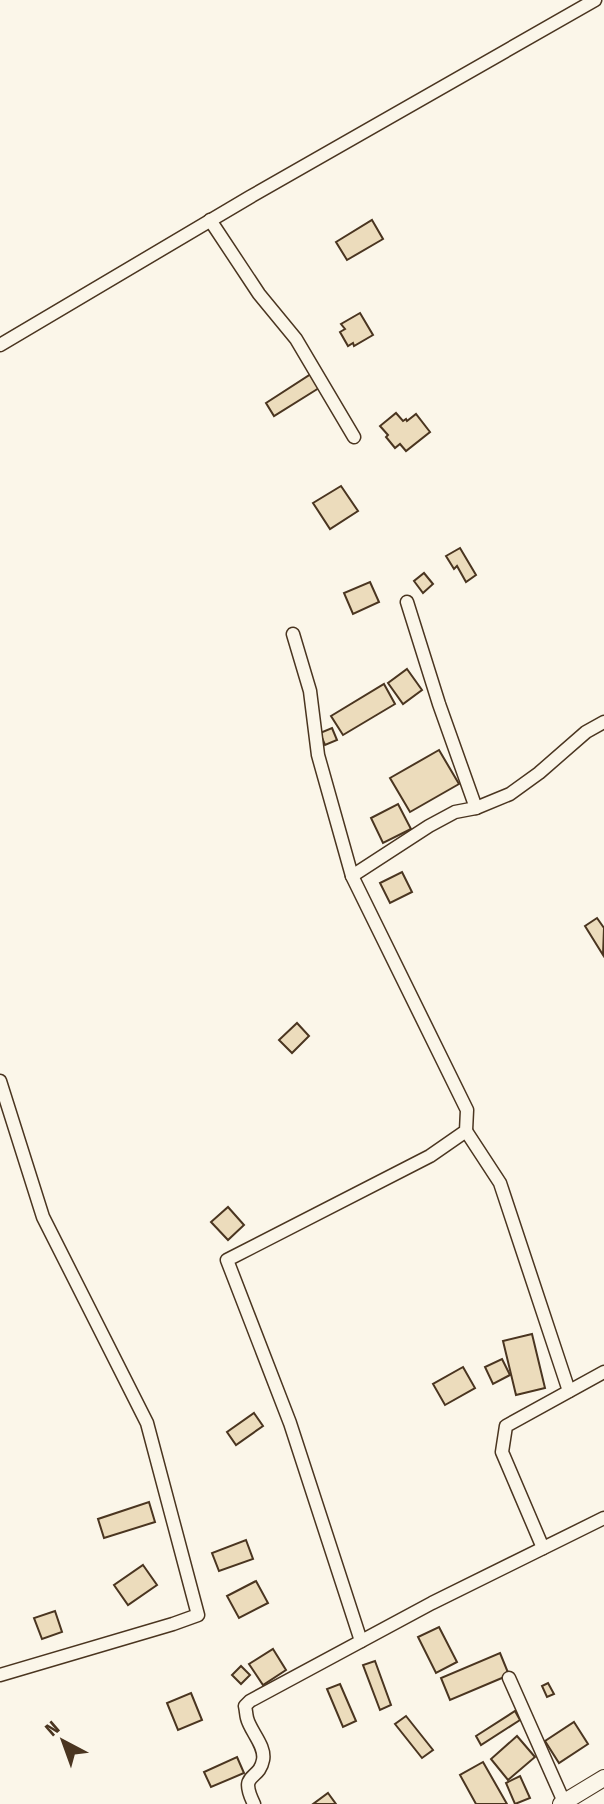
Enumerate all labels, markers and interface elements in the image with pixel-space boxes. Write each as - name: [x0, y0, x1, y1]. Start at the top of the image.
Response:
- north arrow: [28, 1706, 98, 1776]
- text: N: [40, 1716, 64, 1741]

